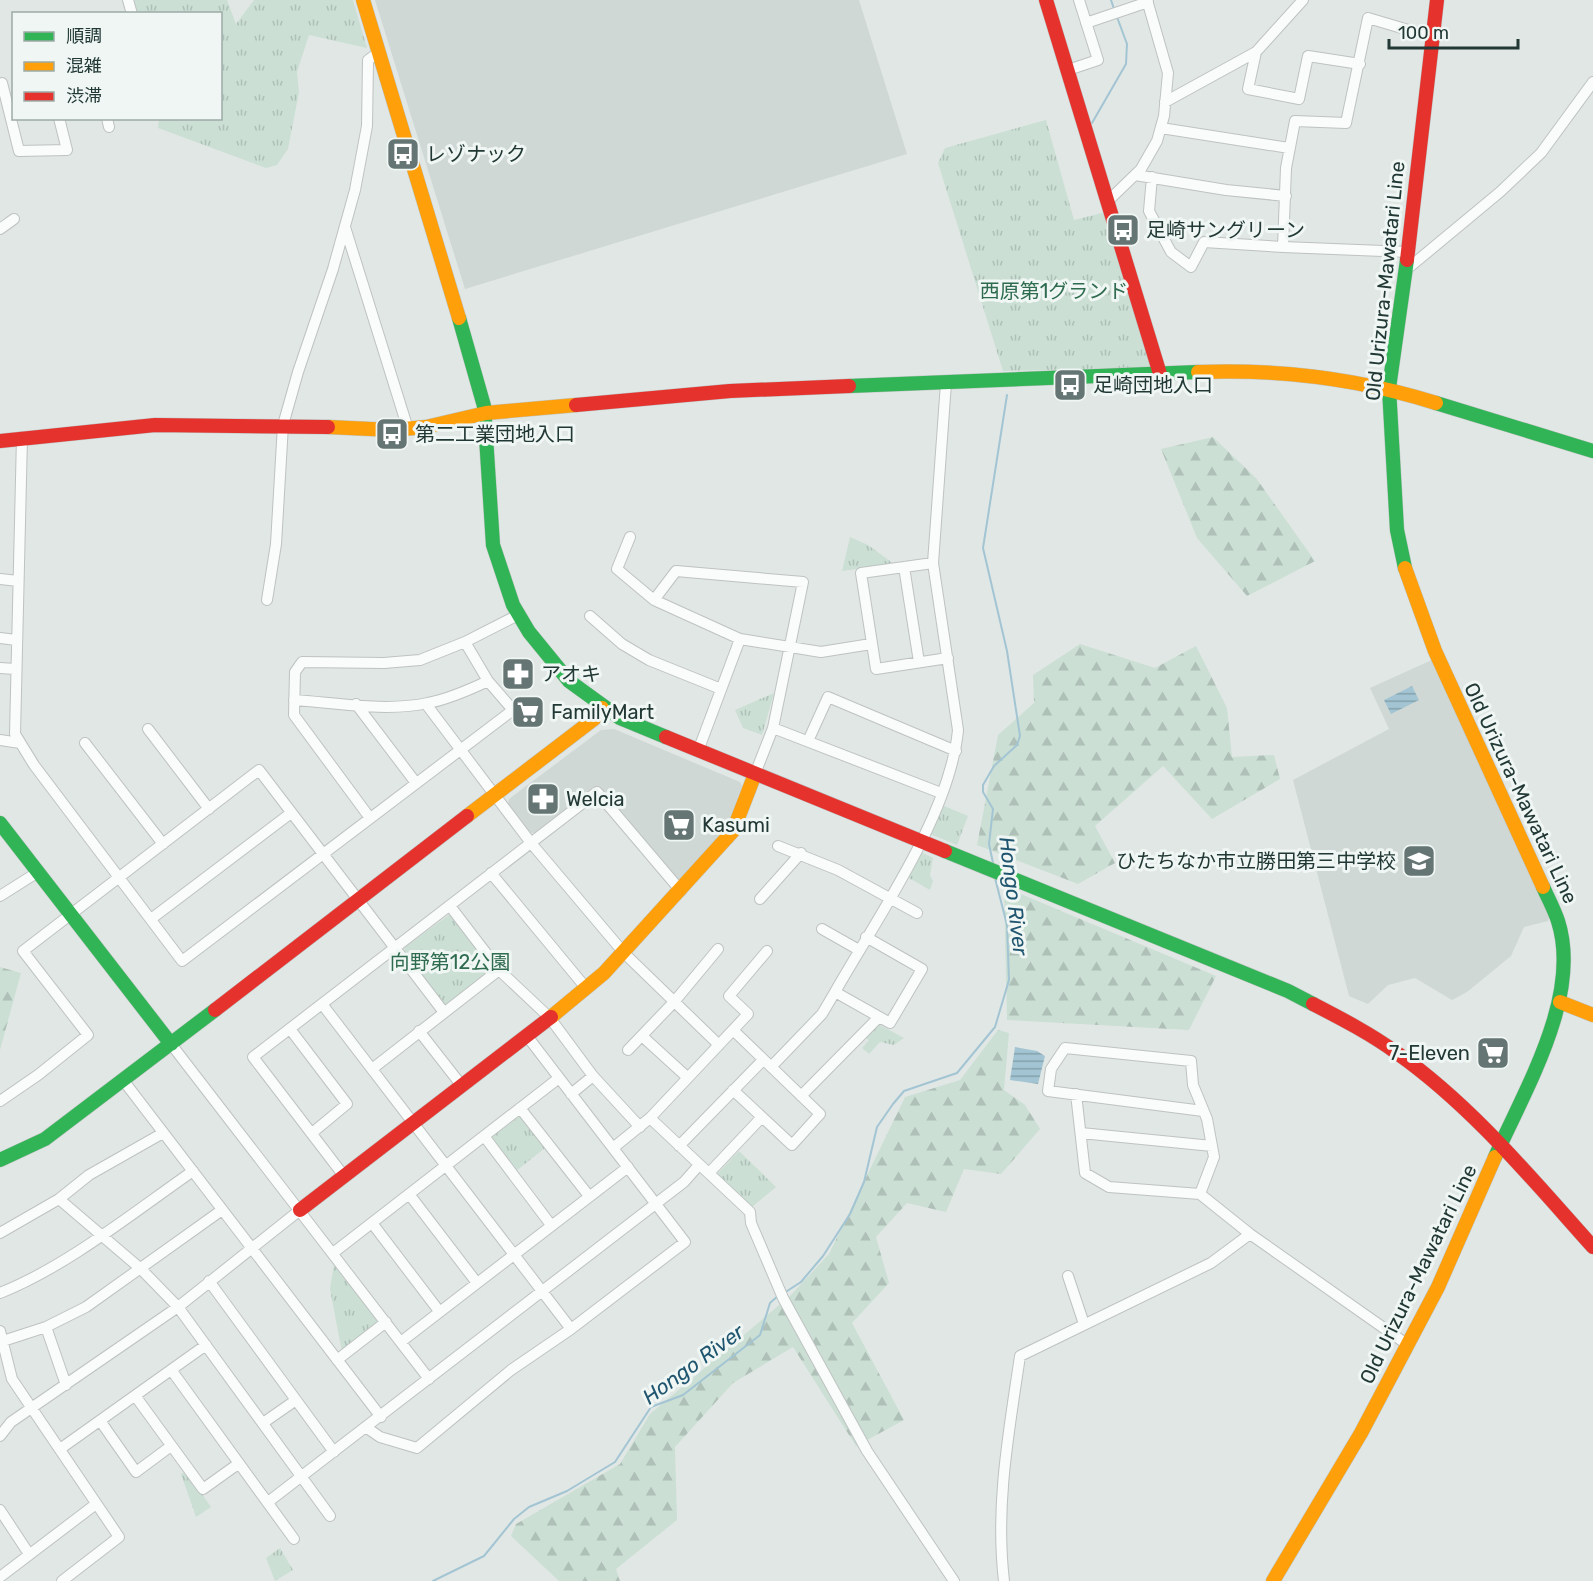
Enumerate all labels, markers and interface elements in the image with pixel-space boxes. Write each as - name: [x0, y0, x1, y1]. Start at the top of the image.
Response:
- legend: [12, 12, 222, 120]
- scale bar: [1389, 12, 1518, 50]
- text: 100 m: [1398, 22, 1449, 44]
- text: 順調: [66, 25, 102, 47]
- text: 混雑: [66, 55, 102, 77]
- text: 渋滞: [66, 85, 102, 107]
- bus stop icon: レゾナック: [385, 136, 421, 172]
- place label: レゾナック: [426, 142, 526, 166]
- street label: Old Urizura-Mawatari Line: [1360, 160, 1410, 402]
- bus stop icon: 足崎サングリーン: [1105, 212, 1141, 248]
- place label: 足崎サングリーン: [1146, 218, 1305, 242]
- park label: 西原第1グランド: [980, 279, 1128, 303]
- bus stop icon: 足崎団地入口: [1052, 367, 1088, 403]
- place label: 足崎団地入口: [1093, 373, 1213, 397]
- bus stop icon: 第二工業団地入口: [374, 416, 410, 452]
- place label: 第二工業団地入口: [415, 422, 575, 446]
- pharmacy icon: アオキ: [500, 656, 536, 692]
- place label: アオキ: [541, 662, 601, 686]
- street label: Old Urizura-Mawatari Line: [1459, 679, 1583, 907]
- supermarket icon: FamilyMart: [510, 694, 546, 730]
- place label: FamilyMart: [551, 700, 654, 724]
- pharmacy icon: Welcia: [525, 781, 561, 817]
- place label: Welcia: [566, 787, 625, 811]
- supermarket icon: Kasumi: [661, 807, 697, 843]
- place label: Kasumi: [702, 813, 770, 837]
- water label: Hongo River: [994, 835, 1034, 958]
- school or university icon: ひたちなか市立勝田第三中学校: [1401, 843, 1437, 879]
- place label: ひたちなか市立勝田第三中学校: [1116, 849, 1396, 873]
- park label: 向野第12公園: [390, 950, 510, 974]
- supermarket icon: 7-Eleven: [1475, 1035, 1511, 1071]
- place label: 7-Eleven: [1389, 1041, 1470, 1065]
- street label: Old Urizura-Mawatari Line: [1354, 1160, 1482, 1388]
- water label: Hongo River: [637, 1318, 749, 1409]

